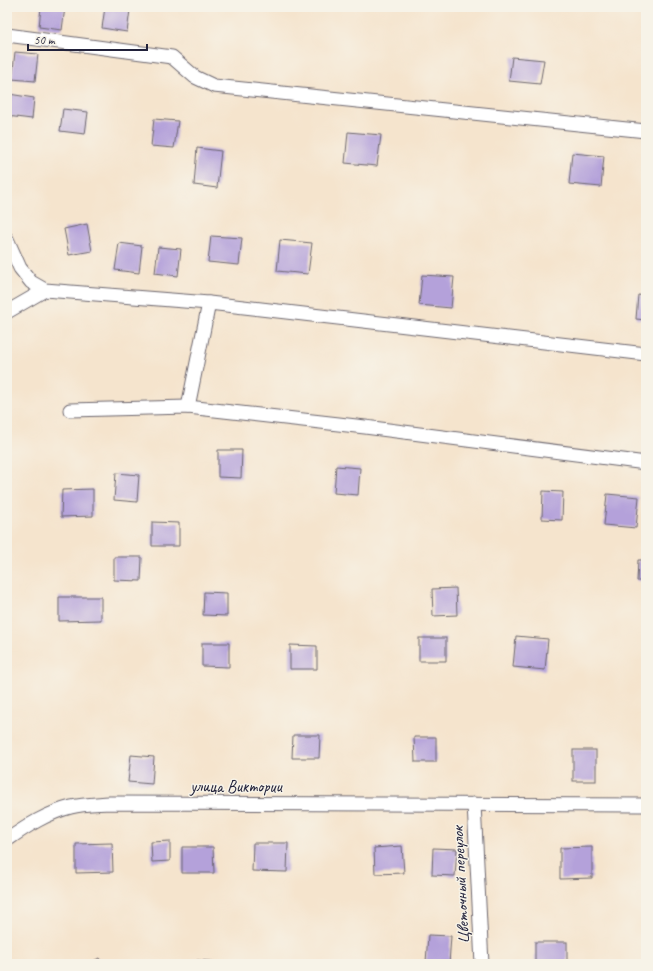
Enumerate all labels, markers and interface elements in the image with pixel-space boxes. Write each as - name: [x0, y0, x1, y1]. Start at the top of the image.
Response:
- scale bar: [28, 26, 147, 52]
- text: 50 m: [34, 32, 56, 48]
- street label: улица Виктории: [189, 776, 283, 797]
- street label: Цветочный переулок: [447, 824, 474, 944]

